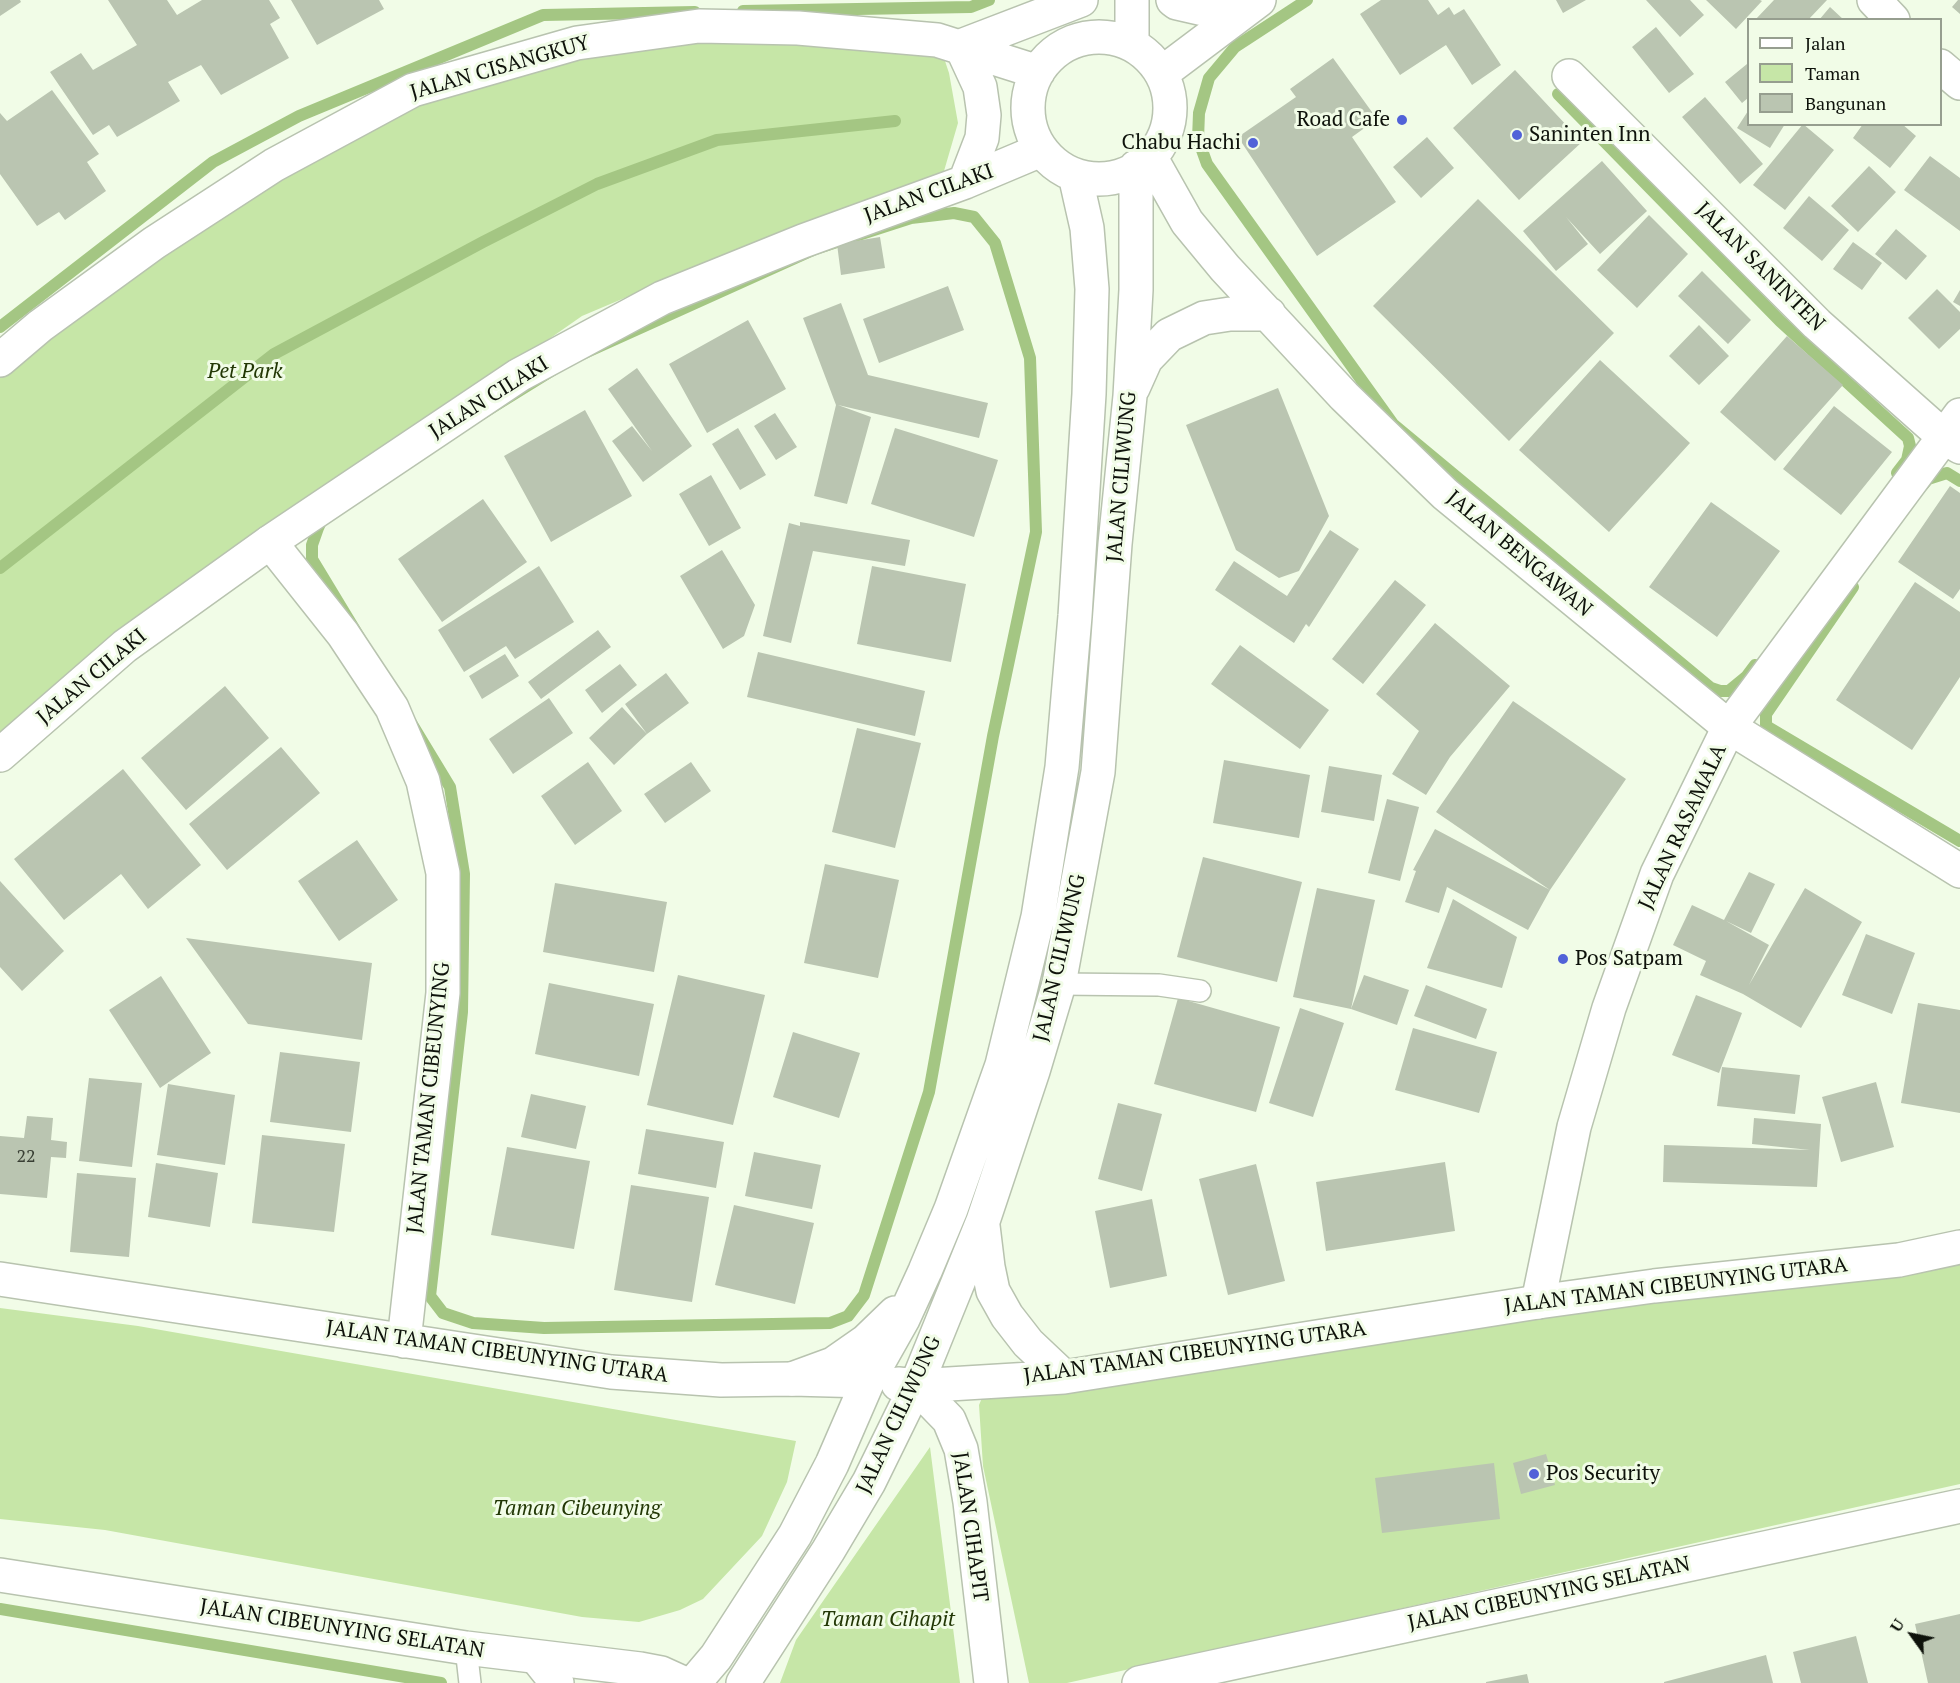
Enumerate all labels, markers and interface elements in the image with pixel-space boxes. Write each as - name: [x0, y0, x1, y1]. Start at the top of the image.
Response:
- legend: [1747, 18, 1942, 126]
- street label: JALAN CISANGKUY: [407, 30, 593, 106]
- text: Jalan: [1805, 31, 1845, 55]
- text: Taman: [1805, 61, 1860, 85]
- text: Bangunan: [1805, 91, 1886, 115]
- place label: Road Cafe: [1297, 107, 1390, 133]
- marker: Road Cafe: [1395, 113, 1409, 127]
- place label: Saninten Inn: [1529, 122, 1650, 148]
- marker: Saninten Inn: [1510, 128, 1524, 142]
- place label: Chabu Hachi: [1122, 130, 1241, 156]
- marker: Chabu Hachi: [1246, 136, 1260, 150]
- street label: JALAN CILAKI: [861, 159, 997, 229]
- street label: JALAN SANINTEN: [1690, 197, 1830, 337]
- street label: JALAN CILAKI: [425, 351, 553, 445]
- park label: Pet Park: [207, 359, 283, 385]
- street label: JALAN CILIWUNG: [1102, 391, 1142, 563]
- street label: JALAN BENGAWAN: [1441, 486, 1597, 622]
- street label: JALAN CILAKI: [32, 624, 152, 730]
- street label: JALAN RASAMALA: [1634, 740, 1732, 914]
- street label: JALAN CILIWUNG: [1028, 872, 1092, 1044]
- place label: Pos Satpam: [1575, 946, 1683, 972]
- marker: Pos Satpam: [1556, 952, 1570, 966]
- street label: JALAN TAMAN CIBEUNYING: [402, 961, 456, 1235]
- house number: 22: [16, 1146, 36, 1168]
- street label: JALAN TAMAN CIBEUNYING UTARA: [1503, 1252, 1849, 1320]
- street label: JALAN TAMAN CIBEUNYING UTARA: [324, 1315, 670, 1389]
- street label: JALAN TAMAN CIBEUNYING UTARA: [1022, 1316, 1368, 1390]
- street label: JALAN CILIWUNG: [851, 1332, 947, 1498]
- street label: JALAN CIHAPIT: [947, 1450, 993, 1604]
- place label: Pos Security: [1546, 1461, 1660, 1487]
- marker: Pos Security: [1527, 1467, 1541, 1481]
- park label: Taman Cibeunying: [493, 1496, 661, 1522]
- street label: JALAN CIBEUNYING SELATAN: [1406, 1552, 1692, 1636]
- street label: JALAN CIBEUNYING SELATAN: [198, 1594, 486, 1664]
- north arrow: [1882, 1605, 1942, 1665]
- park label: Taman Cihapit: [821, 1607, 955, 1633]
- text: U: [1885, 1614, 1909, 1636]

